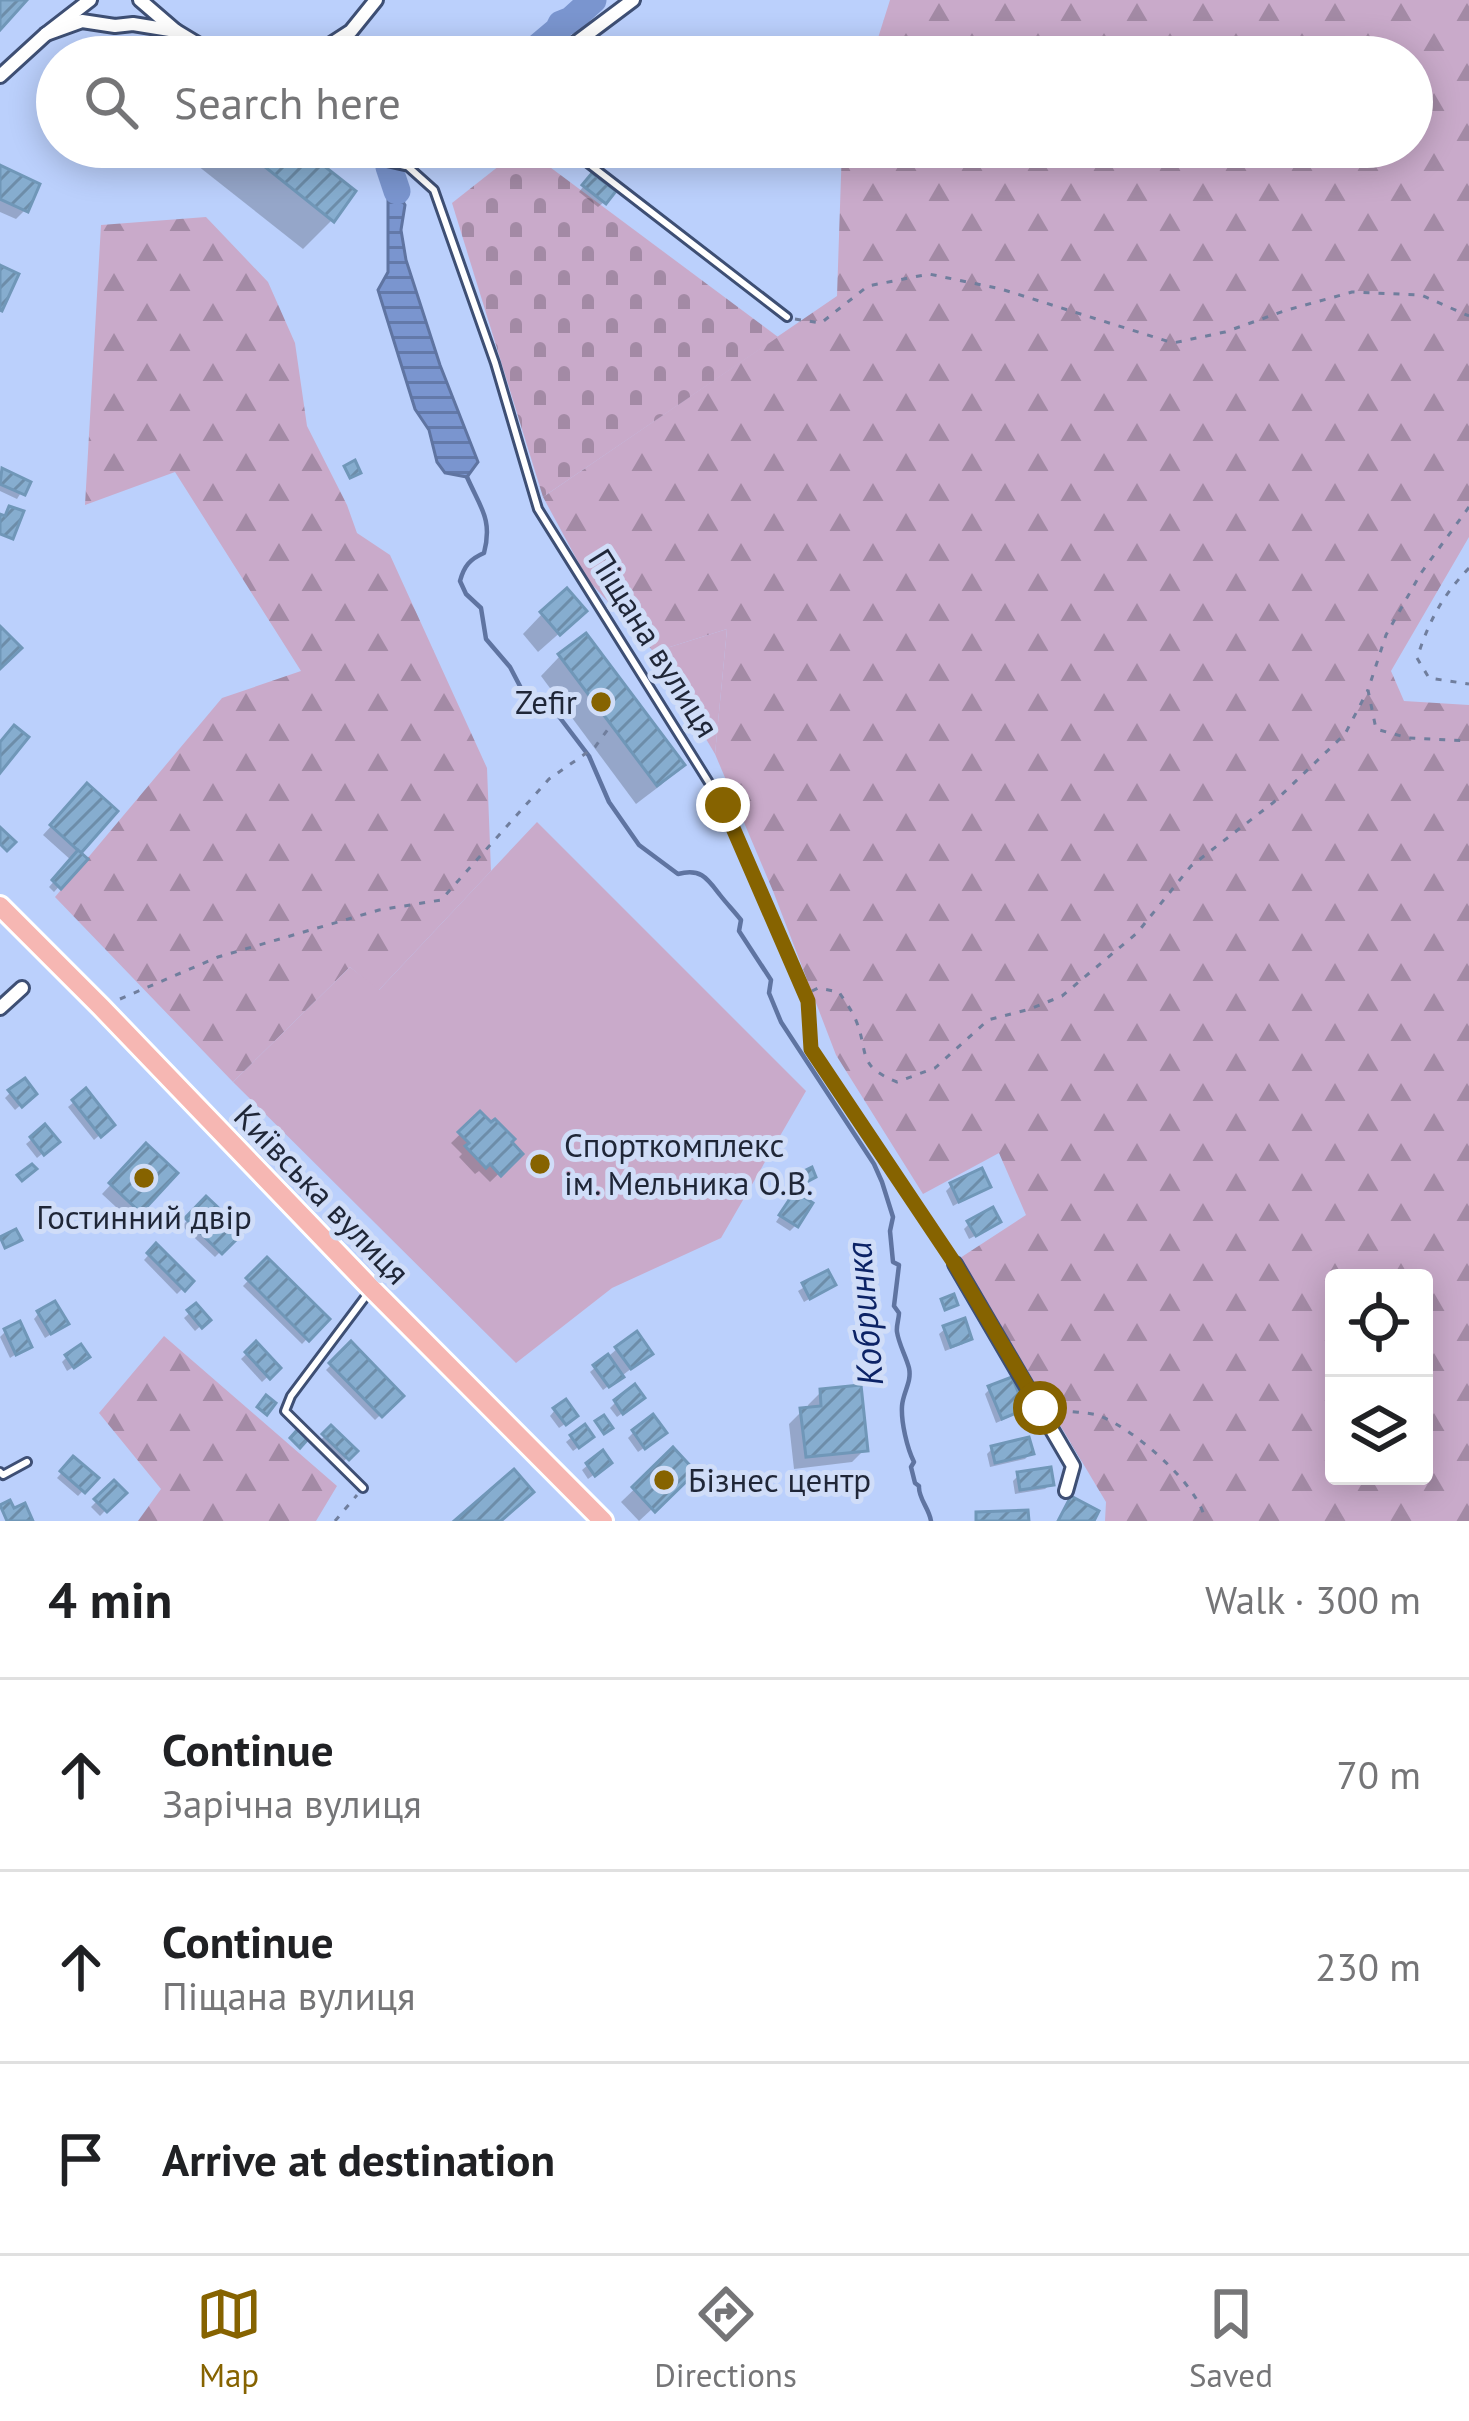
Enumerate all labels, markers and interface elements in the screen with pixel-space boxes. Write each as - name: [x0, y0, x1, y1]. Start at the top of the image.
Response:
- search box: [36, 36, 1433, 168]
- icon: search: [78, 69, 144, 135]
- text: Search here: [174, 73, 401, 131]
- street label: Піщана вулиця: [579, 540, 730, 745]
- place label: Zefir: [515, 680, 577, 723]
- marker: Zefir: [588, 689, 614, 715]
- route end: [696, 778, 750, 832]
- street label: Київська вулиця: [225, 1094, 419, 1293]
- place label: Спорткомплекс ім. Мельника О.В.: [564, 1123, 813, 1204]
- marker: Спорткомплекс ім. Мельника О.В.: [527, 1151, 553, 1177]
- marker: Гостинний двір: [131, 1165, 157, 1191]
- place label: Гостинний двір: [36, 1195, 252, 1238]
- water label: Кобринка: [834, 1240, 893, 1388]
- map controls: [1325, 1269, 1433, 1485]
- button: locate: [1325, 1269, 1433, 1377]
- button: layers: [1325, 1377, 1433, 1485]
- route start: [1013, 1381, 1067, 1435]
- place label: Бізнес центр: [688, 1458, 871, 1501]
- marker: Бізнес центр: [651, 1467, 677, 1493]
- text: 4 min: [48, 1566, 172, 1632]
- text: Walk · 300 m: [1205, 1574, 1421, 1625]
- text: Continue: [162, 1720, 334, 1778]
- icon: ahead: [48, 1742, 114, 1808]
- text: 70 m: [1336, 1749, 1421, 1800]
- text: Зарічна вулиця: [162, 1778, 422, 1829]
- text: Continue: [162, 1912, 334, 1970]
- icon: ahead: [48, 1934, 114, 2000]
- text: 230 m: [1315, 1941, 1421, 1992]
- text: Піщана вулиця: [162, 1970, 416, 2021]
- icon: arrive: [48, 2126, 114, 2192]
- text: Arrive at destination: [162, 2130, 555, 2188]
- tab: Map: [196, 2281, 262, 2396]
- tab: Directions: [654, 2281, 797, 2396]
- tab: Saved: [1189, 2281, 1273, 2396]

